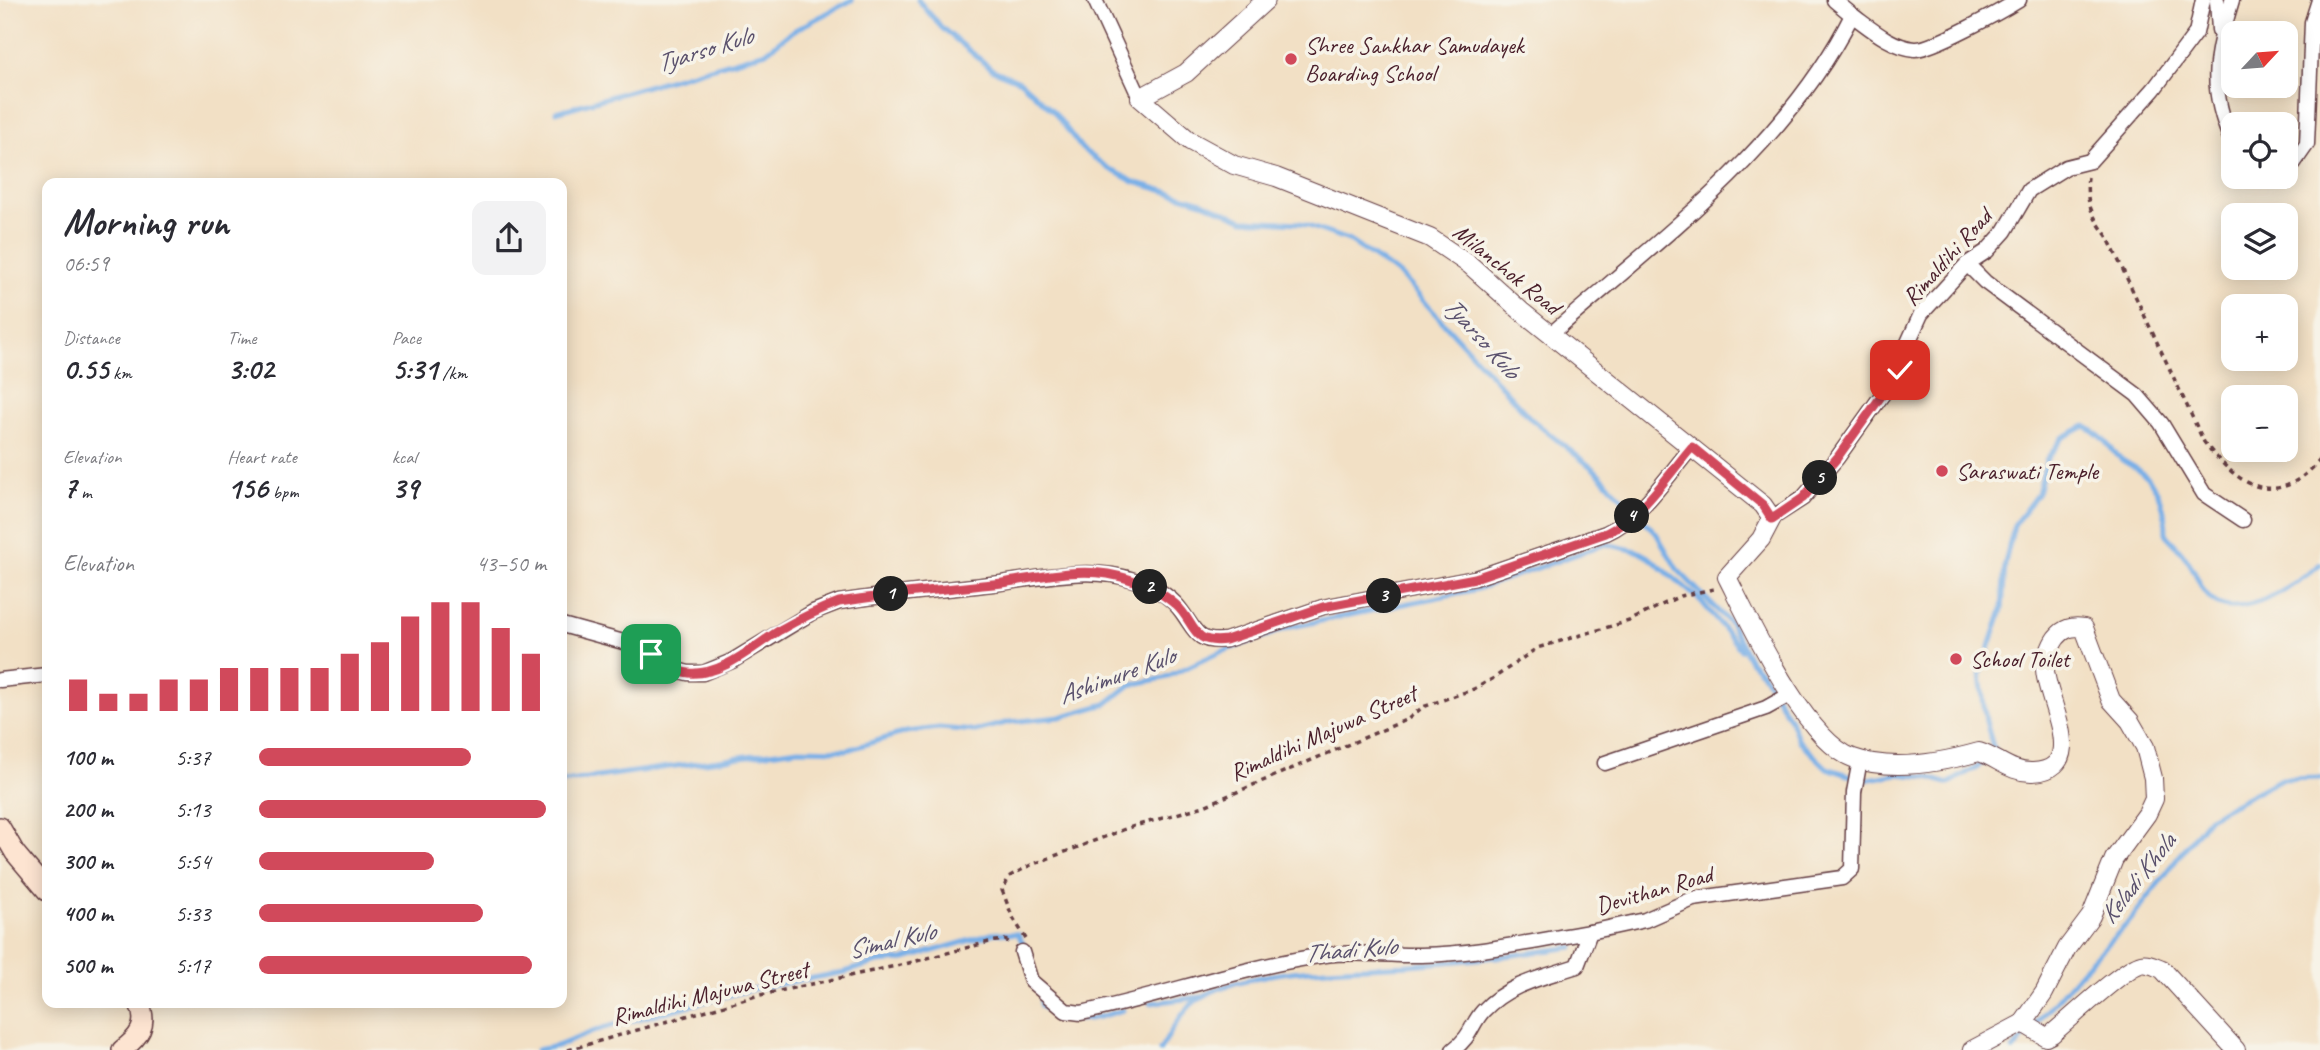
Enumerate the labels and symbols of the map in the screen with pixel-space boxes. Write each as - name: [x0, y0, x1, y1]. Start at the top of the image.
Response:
- water label: Tyarso Kulo: [652, 18, 760, 80]
- north arrow: [2221, 21, 2298, 98]
- place label: Shree Sankhar Samudayek Boarding School: [1305, 30, 1526, 88]
- marker: Shree Sankhar Samudayek Boarding School: [1283, 51, 1299, 67]
- street label: Rimaldihi Road: [1896, 200, 2001, 312]
- street label: Milanchok Road: [1447, 217, 1570, 324]
- water label: Tyarso Kulo: [1436, 290, 1530, 388]
- pin: [1870, 340, 1930, 400]
- place label: Saraswati Temple: [1956, 456, 2100, 486]
- pin: 5: [1802, 461, 1838, 496]
- marker: Saraswati Temple: [1934, 463, 1950, 479]
- pin: 4: [1614, 498, 1650, 534]
- pin: 2: [1132, 570, 1168, 604]
- pin: 1: [874, 576, 908, 612]
- pin: 3: [1366, 578, 1402, 614]
- pin: [621, 624, 681, 684]
- water label: Ashimure Kulo: [1054, 638, 1183, 712]
- place label: School Toilet: [1970, 644, 2071, 674]
- marker: School Toilet: [1948, 651, 1964, 667]
- street label: Rimaldihi Majuwa Street: [1225, 677, 1424, 788]
- water label: Keladi Khola: [2092, 825, 2184, 930]
- street label: Devithan Road: [1592, 858, 1719, 921]
- water label: Simal Kulo: [844, 914, 942, 967]
- water label: Thadi Kulo: [1303, 929, 1401, 970]
- street label: Rimaldihi Majuwa Street: [609, 953, 814, 1032]

